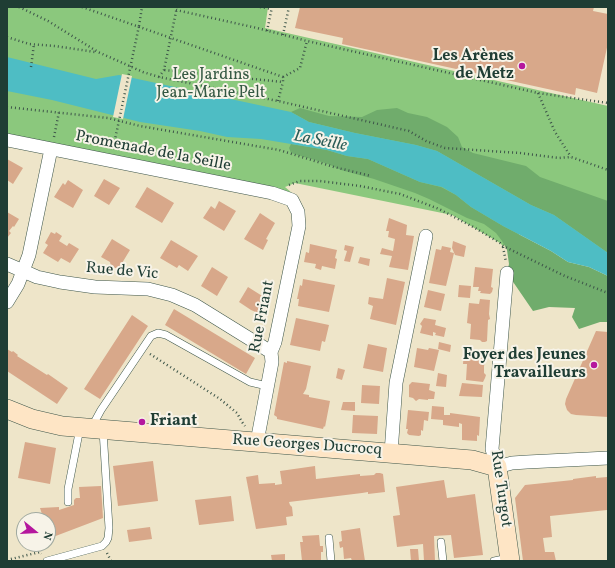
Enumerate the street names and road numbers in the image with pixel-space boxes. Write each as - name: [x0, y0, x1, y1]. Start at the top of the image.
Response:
- street label: Promenade de la Seille: [74, 128, 232, 176]
- street label: Rue de Vic: [85, 259, 159, 285]
- street label: Rue Friant: [247, 279, 279, 355]
- street label: Rue Georges Ducrocq: [232, 431, 382, 461]
- street label: Rue Turgot: [485, 449, 515, 529]

